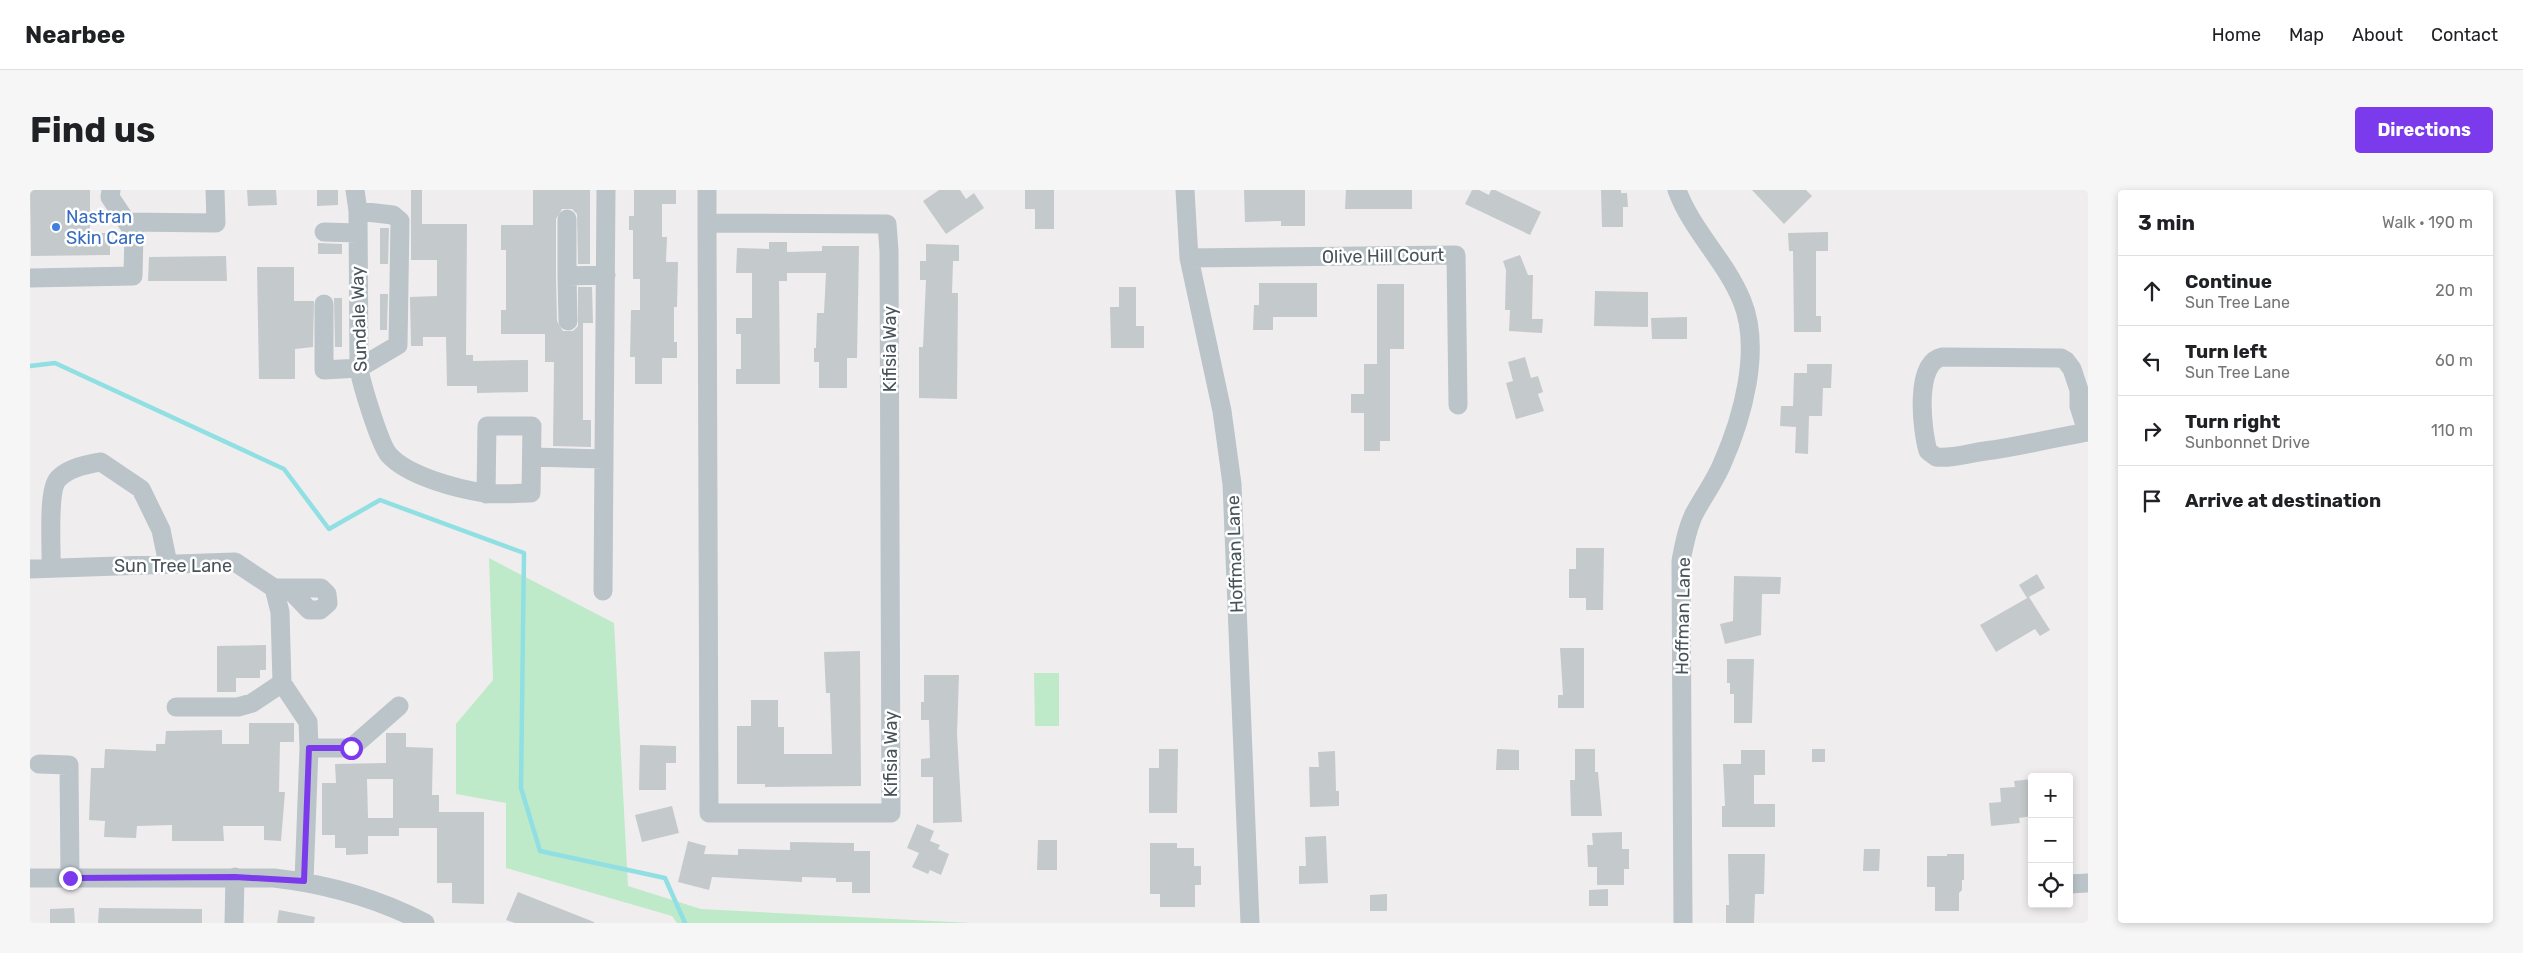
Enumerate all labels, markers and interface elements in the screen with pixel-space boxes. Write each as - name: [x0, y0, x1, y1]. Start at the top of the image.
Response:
- text: Nearbee: [25, 21, 125, 49]
- text: Home: [2212, 24, 2261, 46]
- text: Map: [2289, 24, 2324, 46]
- text: About: [2352, 24, 2403, 46]
- text: Contact: [2431, 24, 2498, 46]
- button: Directions: [2355, 107, 2493, 153]
- text: Find us: [30, 109, 155, 151]
- place label: Nastran Skin Care: [66, 206, 145, 249]
- text: 3 min: [2138, 210, 2195, 235]
- text: Walk · 190 m: [2382, 213, 2473, 232]
- marker: Nastran Skin Care: [50, 221, 62, 233]
- street label: Olive Hill Court: [1322, 244, 1444, 268]
- street label: Sundale Way: [346, 266, 372, 372]
- text: Continue: [2185, 270, 2272, 293]
- icon: ahead: [2138, 277, 2166, 305]
- text: 20 m: [2435, 281, 2473, 300]
- text: Sun Tree Lane: [2185, 293, 2290, 312]
- street label: Kifisia Way: [879, 306, 901, 392]
- text: Turn left: [2185, 340, 2267, 363]
- icon: left: [2138, 347, 2166, 375]
- text: 60 m: [2435, 351, 2473, 370]
- text: Sun Tree Lane: [2185, 363, 2290, 382]
- text: Turn right: [2185, 410, 2280, 433]
- icon: right: [2138, 417, 2166, 445]
- text: 110 m: [2431, 421, 2473, 440]
- text: Sunbonnet Drive: [2185, 433, 2310, 452]
- icon: arrive: [2138, 487, 2166, 515]
- text: Arrive at destination: [2185, 489, 2381, 512]
- street label: Hoffman Lane: [1222, 495, 1248, 613]
- street label: Sun Tree Lane: [114, 555, 232, 577]
- street label: Hoffman Lane: [1671, 557, 1695, 675]
- street label: Kifisia Way: [880, 711, 902, 797]
- route start: [340, 737, 363, 760]
- map controls: [2028, 773, 2073, 908]
- button: +: [2028, 773, 2073, 818]
- button: −: [2028, 818, 2073, 863]
- button: locate: [2028, 863, 2073, 908]
- route end: [59, 867, 82, 890]

